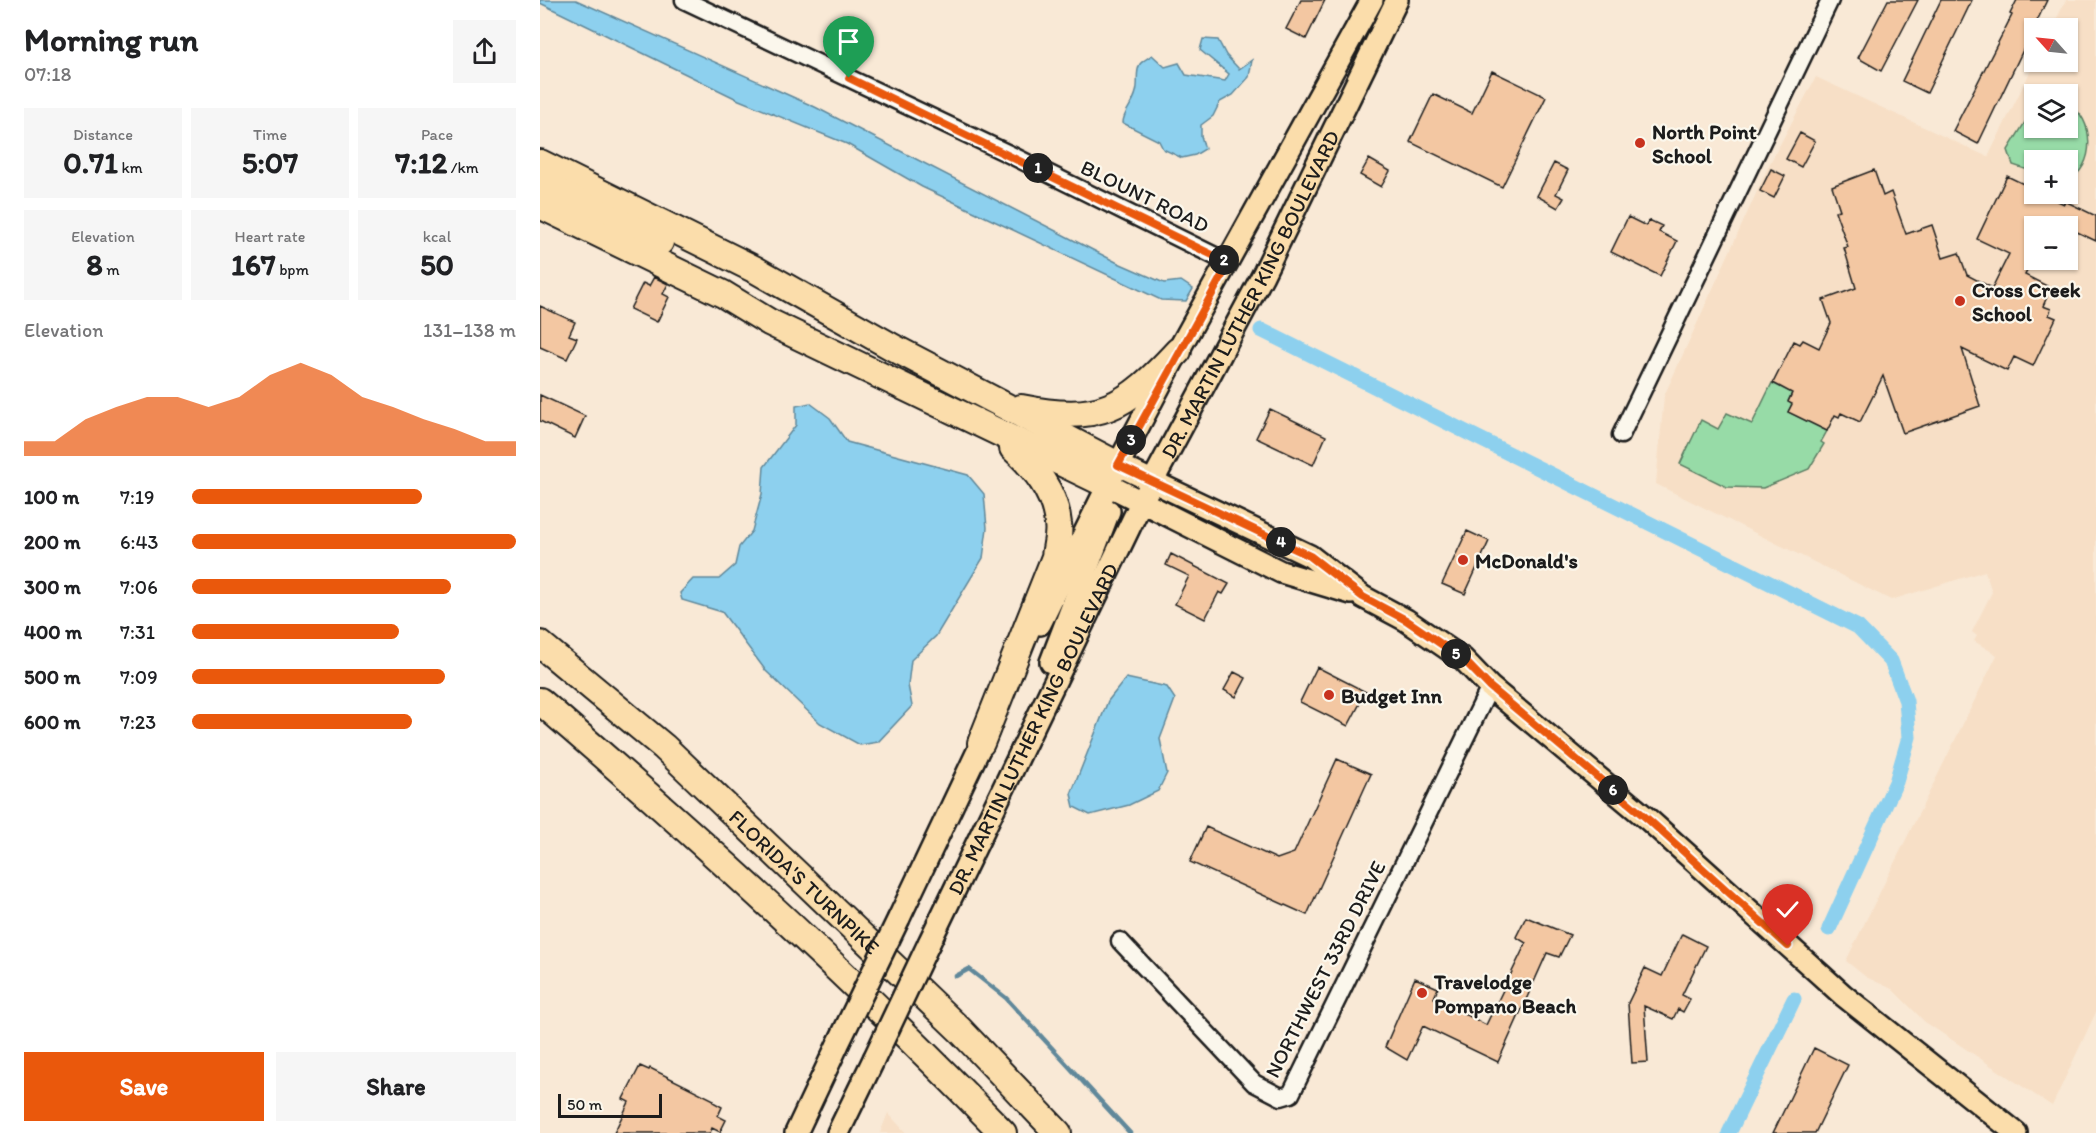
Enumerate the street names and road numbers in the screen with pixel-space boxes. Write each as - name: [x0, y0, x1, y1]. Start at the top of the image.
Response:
- street label: DR. MARTIN LUTHER KING BOULEVARD: [1155, 126, 1344, 462]
- street label: BLOUNT ROAD: [1077, 154, 1213, 238]
- street label: DR. MARTIN LUTHER KING BOULEVARD: [942, 559, 1123, 898]
- street label: FLORIDA'S TURNPIKE: [724, 804, 885, 959]
- street label: NORTHWEST 33RD DRIVE: [1259, 856, 1391, 1082]

